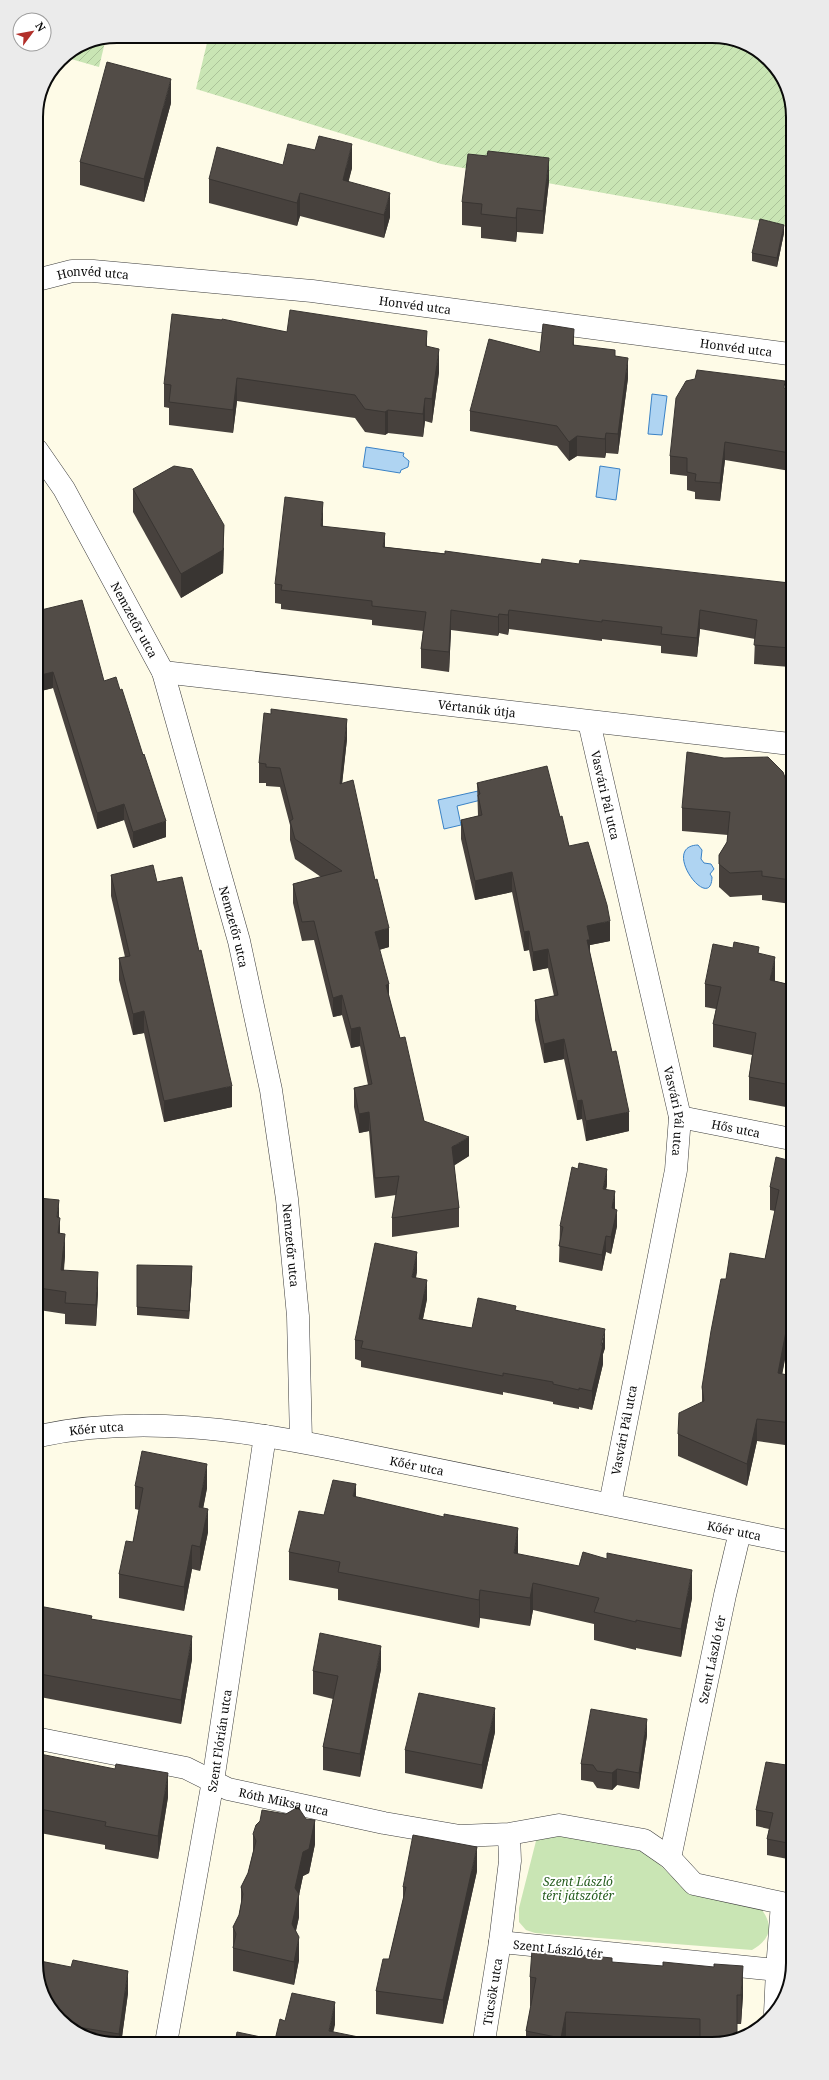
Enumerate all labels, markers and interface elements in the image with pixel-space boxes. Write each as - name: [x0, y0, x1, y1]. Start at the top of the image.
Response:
- north arrow: [12, 12, 52, 52]
- text: N: [32, 19, 50, 34]
- street label: Honvéd utca: [55, 262, 130, 283]
- street label: Honvéd utca: [378, 291, 452, 318]
- street label: Honvéd utca: [699, 334, 774, 360]
- street label: Nemzetőr utca: [107, 579, 162, 661]
- street label: Vértanúk útja: [437, 695, 517, 721]
- street label: Vasvári Pál utca: [587, 749, 624, 842]
- street label: Nemzetőr utca: [215, 884, 253, 969]
- street label: Vasvári Pál utca: [660, 1064, 689, 1157]
- street label: Hős utca: [710, 1115, 762, 1141]
- street label: Nemzetőr utca: [279, 1203, 304, 1288]
- street label: Vasvári Pál utca: [607, 1383, 641, 1476]
- street label: Kőér utca: [68, 1417, 124, 1439]
- street label: Kőér utca: [388, 1452, 446, 1479]
- street label: Kőér utca: [706, 1516, 763, 1544]
- street label: Szent László tér: [694, 1613, 729, 1705]
- street label: Szent Flórián utca: [203, 1688, 235, 1793]
- street label: Róth Miksa utca: [237, 1783, 331, 1819]
- park label: Szent László téri játszótér: [542, 1873, 614, 1904]
- street label: Szent László tér: [512, 1936, 604, 1962]
- street label: Tücsök utca: [478, 1957, 506, 2027]

